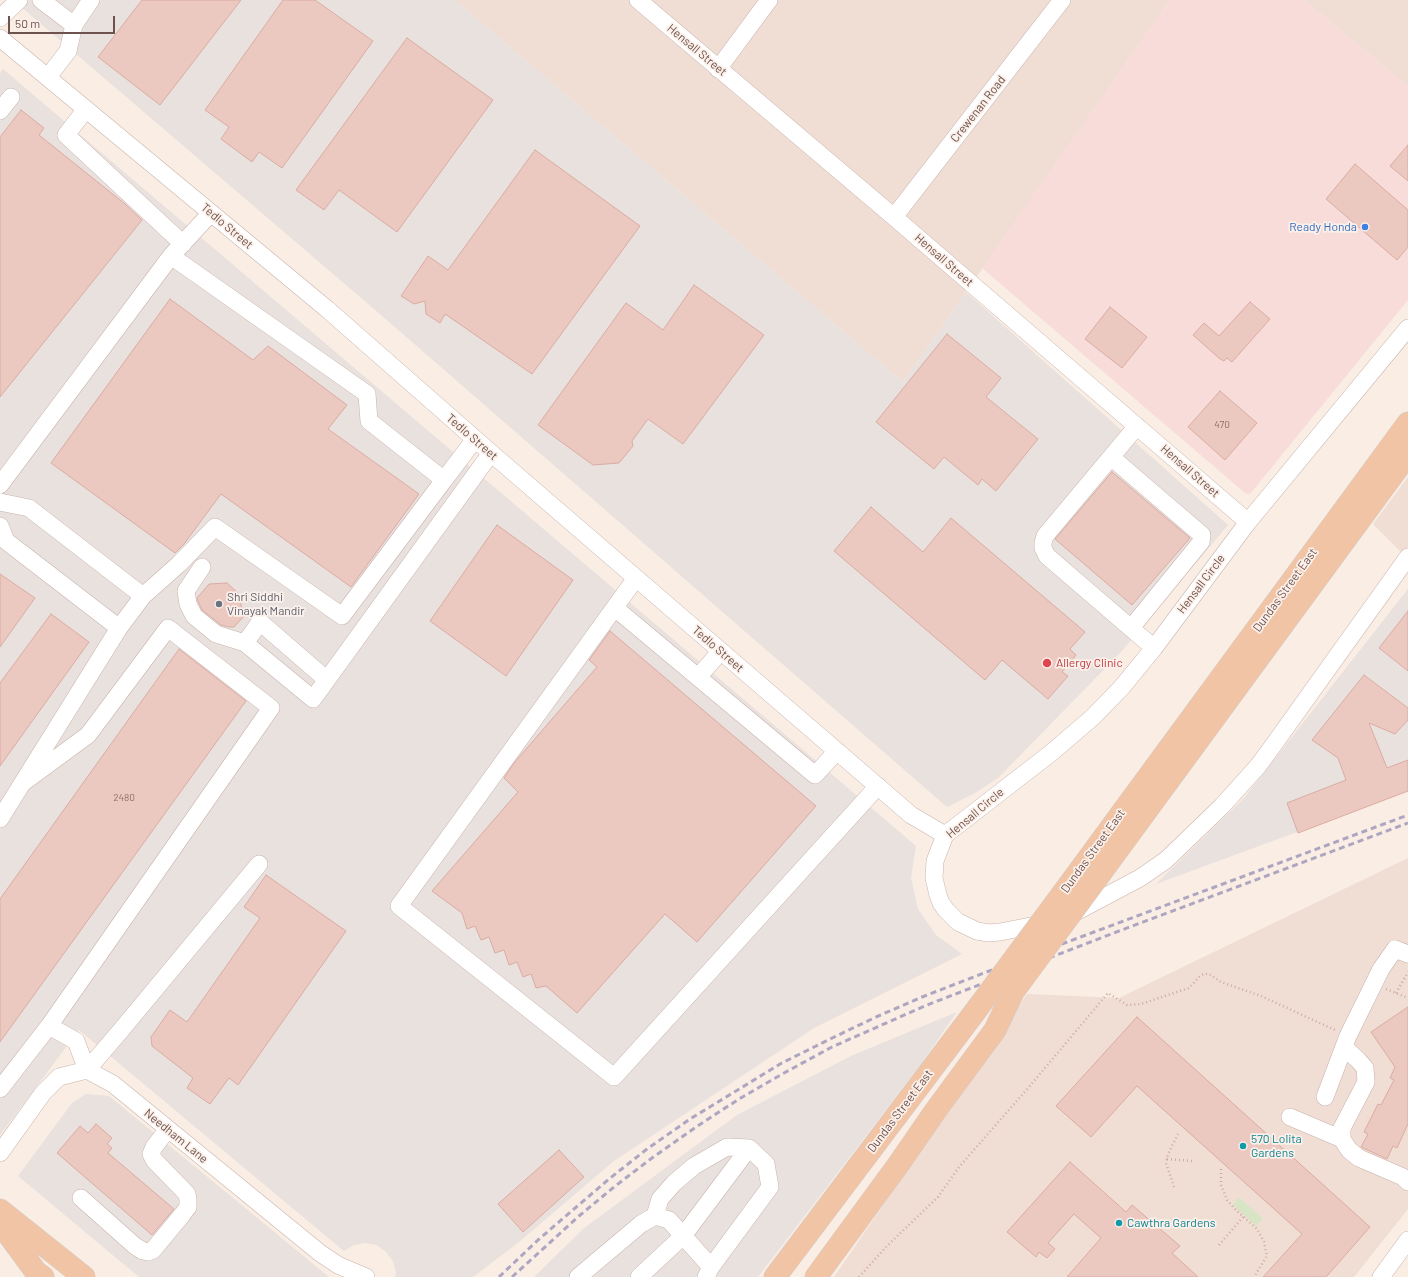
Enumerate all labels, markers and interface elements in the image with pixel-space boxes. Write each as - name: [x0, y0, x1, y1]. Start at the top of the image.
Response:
- scale bar: [10, 8, 117, 34]
- text: 50 m: [15, 16, 40, 30]
- street label: Hensall Street: [664, 21, 730, 79]
- street label: Crewenan Road: [947, 73, 1009, 145]
- street label: Tedlo Street: [198, 200, 256, 252]
- place label: Ready Honda: [1289, 220, 1357, 234]
- marker: Ready Honda: [1360, 222, 1370, 232]
- street label: Hensall Street: [912, 231, 976, 289]
- street label: Tedlo Street: [443, 411, 501, 463]
- house number: 470: [1214, 419, 1230, 431]
- street label: Hensall Street: [1158, 442, 1222, 500]
- street label: Dundas Street East: [1250, 545, 1320, 635]
- street label: Hensall Circle: [1174, 551, 1228, 617]
- place label: Shri Siddhi Vinayak Mandir: [227, 590, 305, 618]
- marker: Shri Siddhi Vinayak Mandir: [214, 599, 224, 609]
- street label: Tedlo Street: [689, 623, 747, 675]
- place label: Allergy Clinic: [1056, 656, 1123, 670]
- marker: Allergy Clinic: [1041, 657, 1053, 669]
- street label: Hensall Circle: [943, 785, 1007, 841]
- house number: 2480: [113, 792, 135, 804]
- street label: Dundas Street East: [1058, 806, 1128, 896]
- street label: Dundas Street East: [864, 1067, 936, 1155]
- street label: Needham Lane: [141, 1106, 211, 1166]
- place label: 570 Lolita Gardens: [1251, 1132, 1302, 1160]
- marker: 570 Lolita Gardens: [1238, 1141, 1248, 1151]
- place label: Cawthra Gardens: [1127, 1216, 1216, 1230]
- marker: Cawthra Gardens: [1114, 1218, 1124, 1228]

